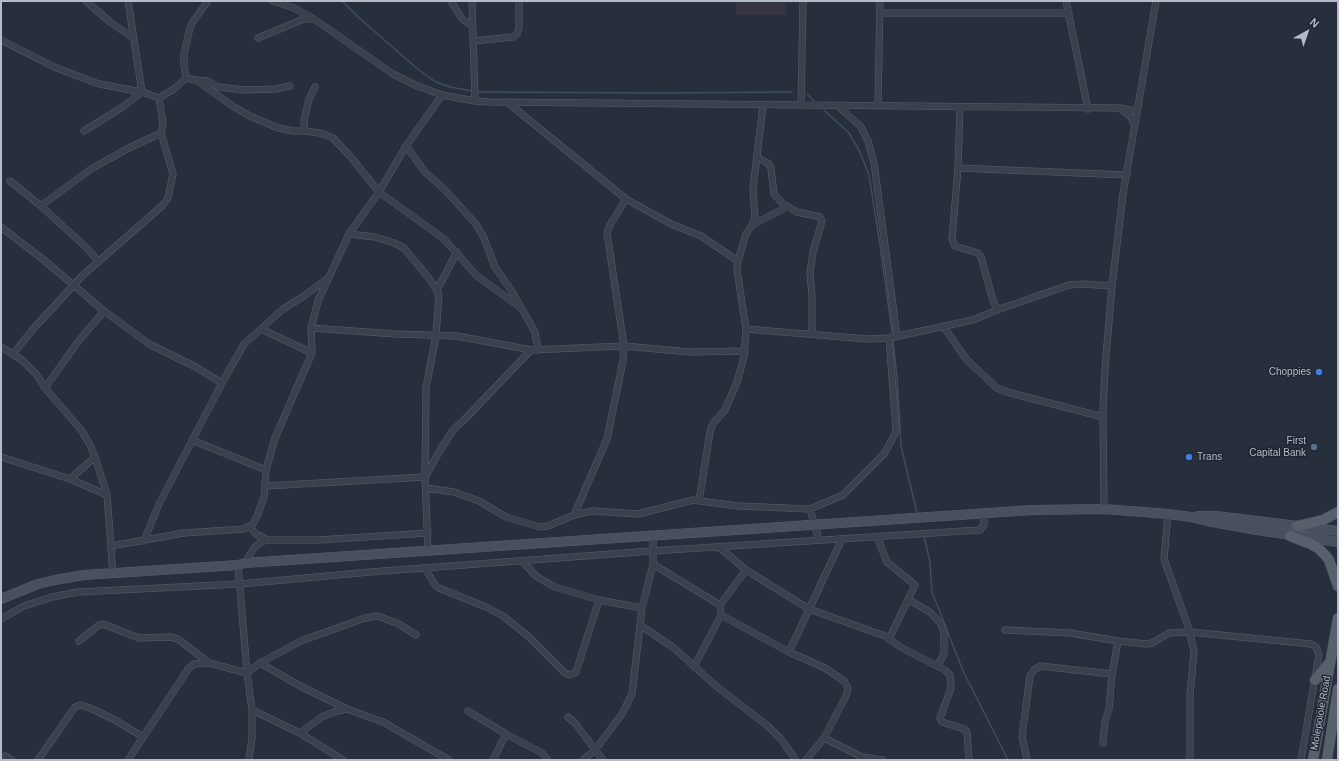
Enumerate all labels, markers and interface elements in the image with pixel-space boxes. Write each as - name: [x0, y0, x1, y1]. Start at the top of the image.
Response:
- north arrow: [1287, 12, 1327, 52]
- text: N: [1308, 16, 1322, 30]
- place label: Choppies: [1269, 366, 1311, 378]
- marker: Choppies: [1314, 367, 1324, 377]
- place label: First Capital Bank: [1249, 435, 1306, 458]
- marker: First Capital Bank: [1309, 442, 1319, 452]
- place label: Trans: [1197, 451, 1222, 463]
- marker: Trans: [1184, 452, 1194, 462]
- street label: Molepolole Road: [1309, 675, 1333, 751]

